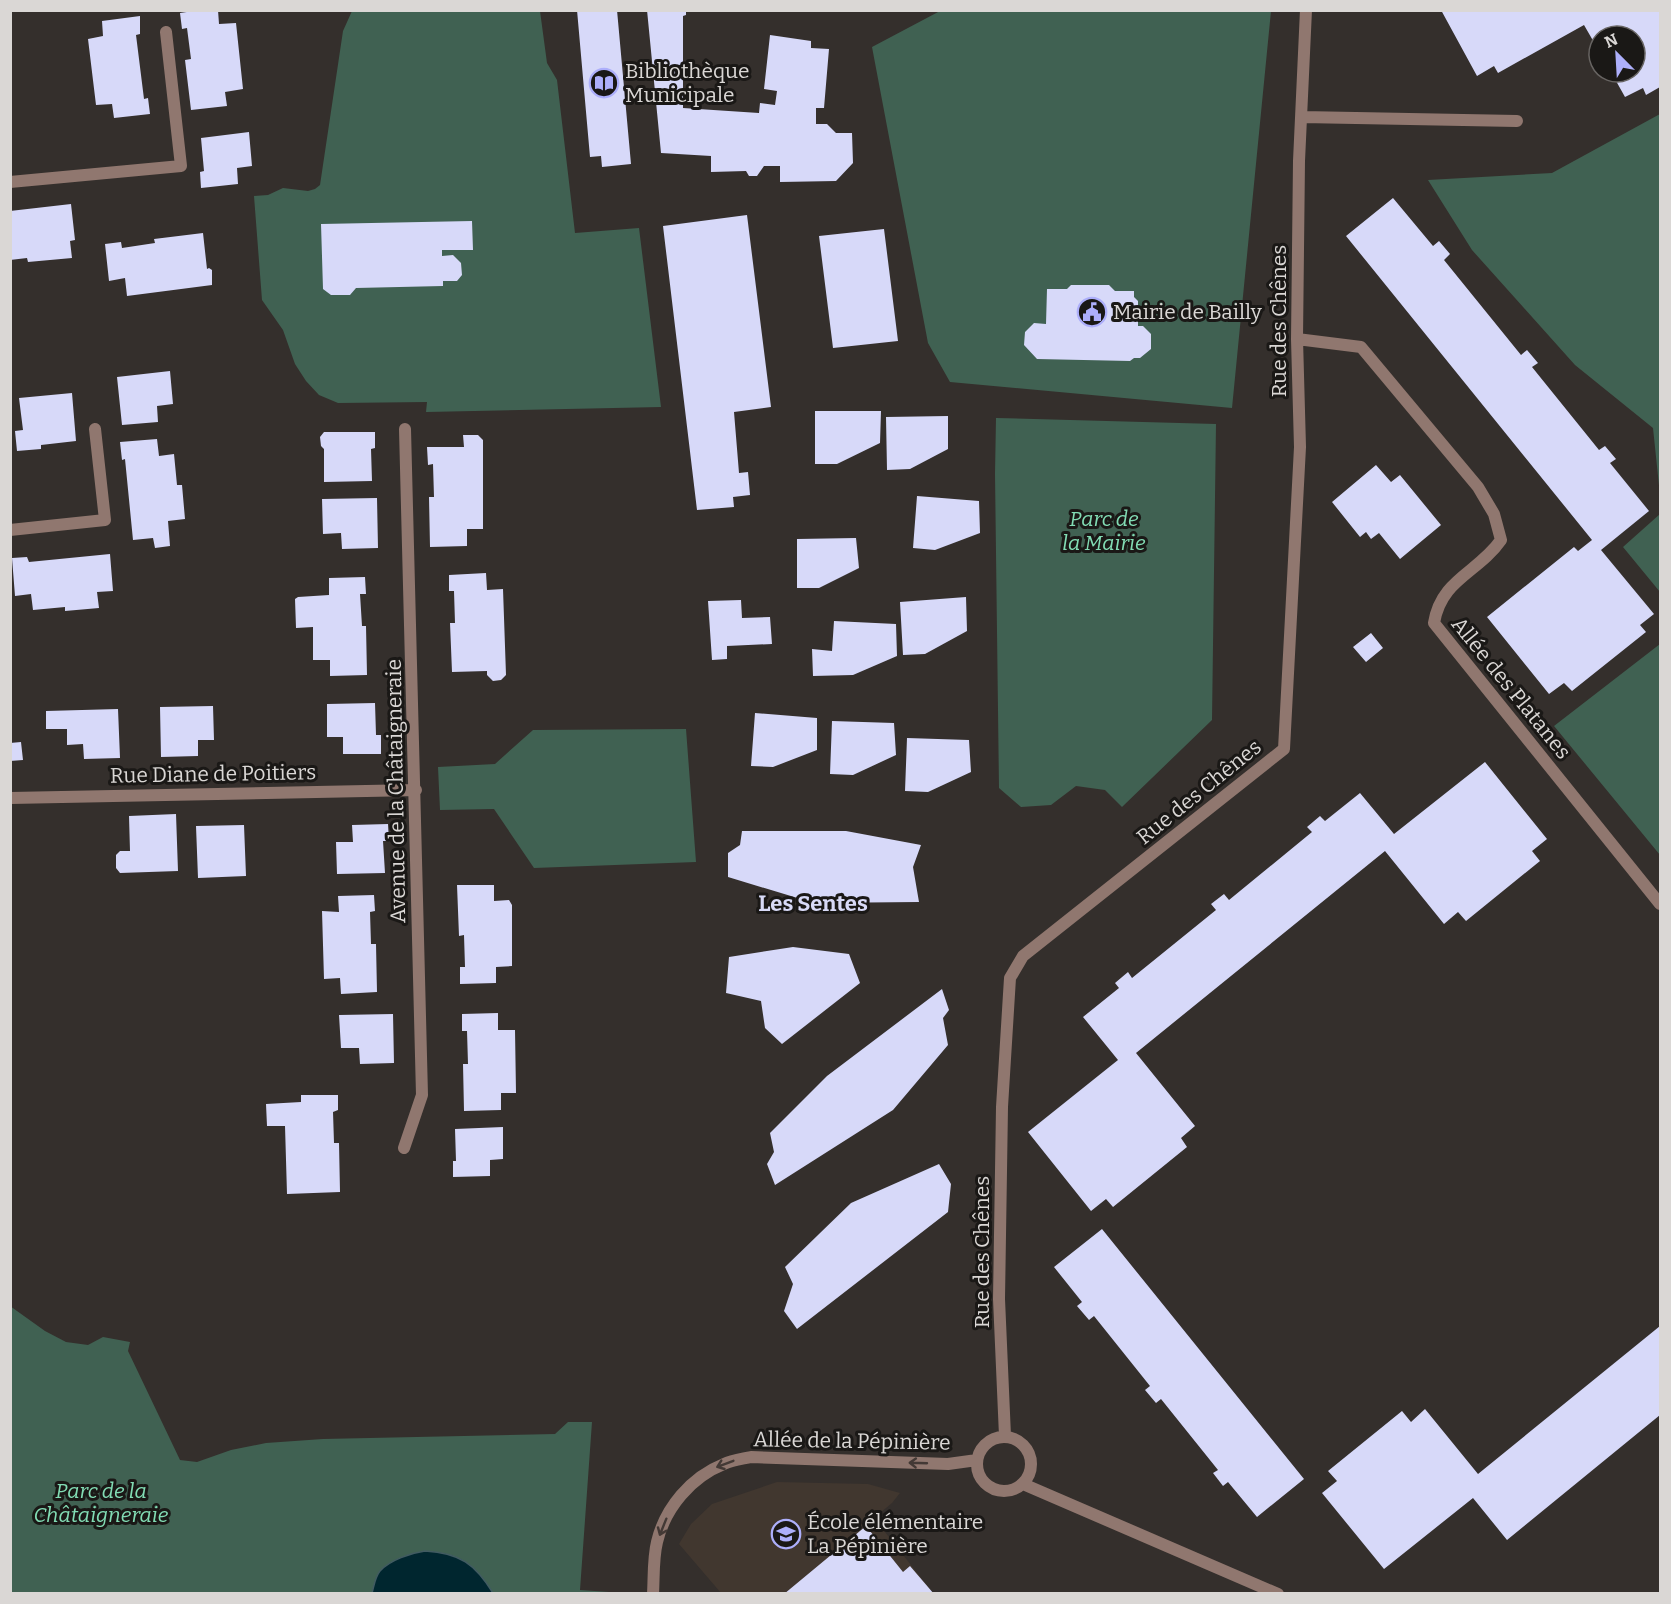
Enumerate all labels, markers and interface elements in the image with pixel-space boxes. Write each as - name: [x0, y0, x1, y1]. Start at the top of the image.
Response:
- north arrow: [1587, 24, 1647, 84]
- text: N: [1602, 30, 1621, 52]
- place label: Bibliothèque Municipale: [625, 58, 750, 108]
- library icon: Bibliothèque Municipale: [588, 67, 620, 99]
- street label: Rue des Chênes: [1266, 245, 1292, 397]
- public building icon: Mairie de Bailly: [1076, 296, 1108, 328]
- place label: Mairie de Bailly: [1113, 299, 1263, 325]
- park label: Parc de la Mairie: [1062, 506, 1146, 556]
- street label: Allée des Platanes: [1446, 612, 1576, 764]
- street label: Avenue de la Châtaigneraie: [381, 659, 411, 923]
- street label: Rue des Chênes: [1131, 734, 1267, 850]
- street label: Rue Diane de Poitiers: [110, 759, 316, 789]
- district label: Les Sentes: [758, 890, 868, 917]
- street label: Rue des Chênes: [969, 1176, 995, 1328]
- street label: Allée de la Pépinière: [753, 1426, 951, 1456]
- one-way arrow: [909, 1457, 929, 1468]
- one-way arrow: [716, 1460, 734, 1471]
- park label: Parc de la Châtaigneraie: [34, 1478, 169, 1528]
- place label: École élémentaire La Pépinière: [807, 1509, 983, 1559]
- one-way arrow: [657, 1517, 668, 1535]
- school or university icon: École élémentaire La Pépinière: [770, 1518, 802, 1550]

